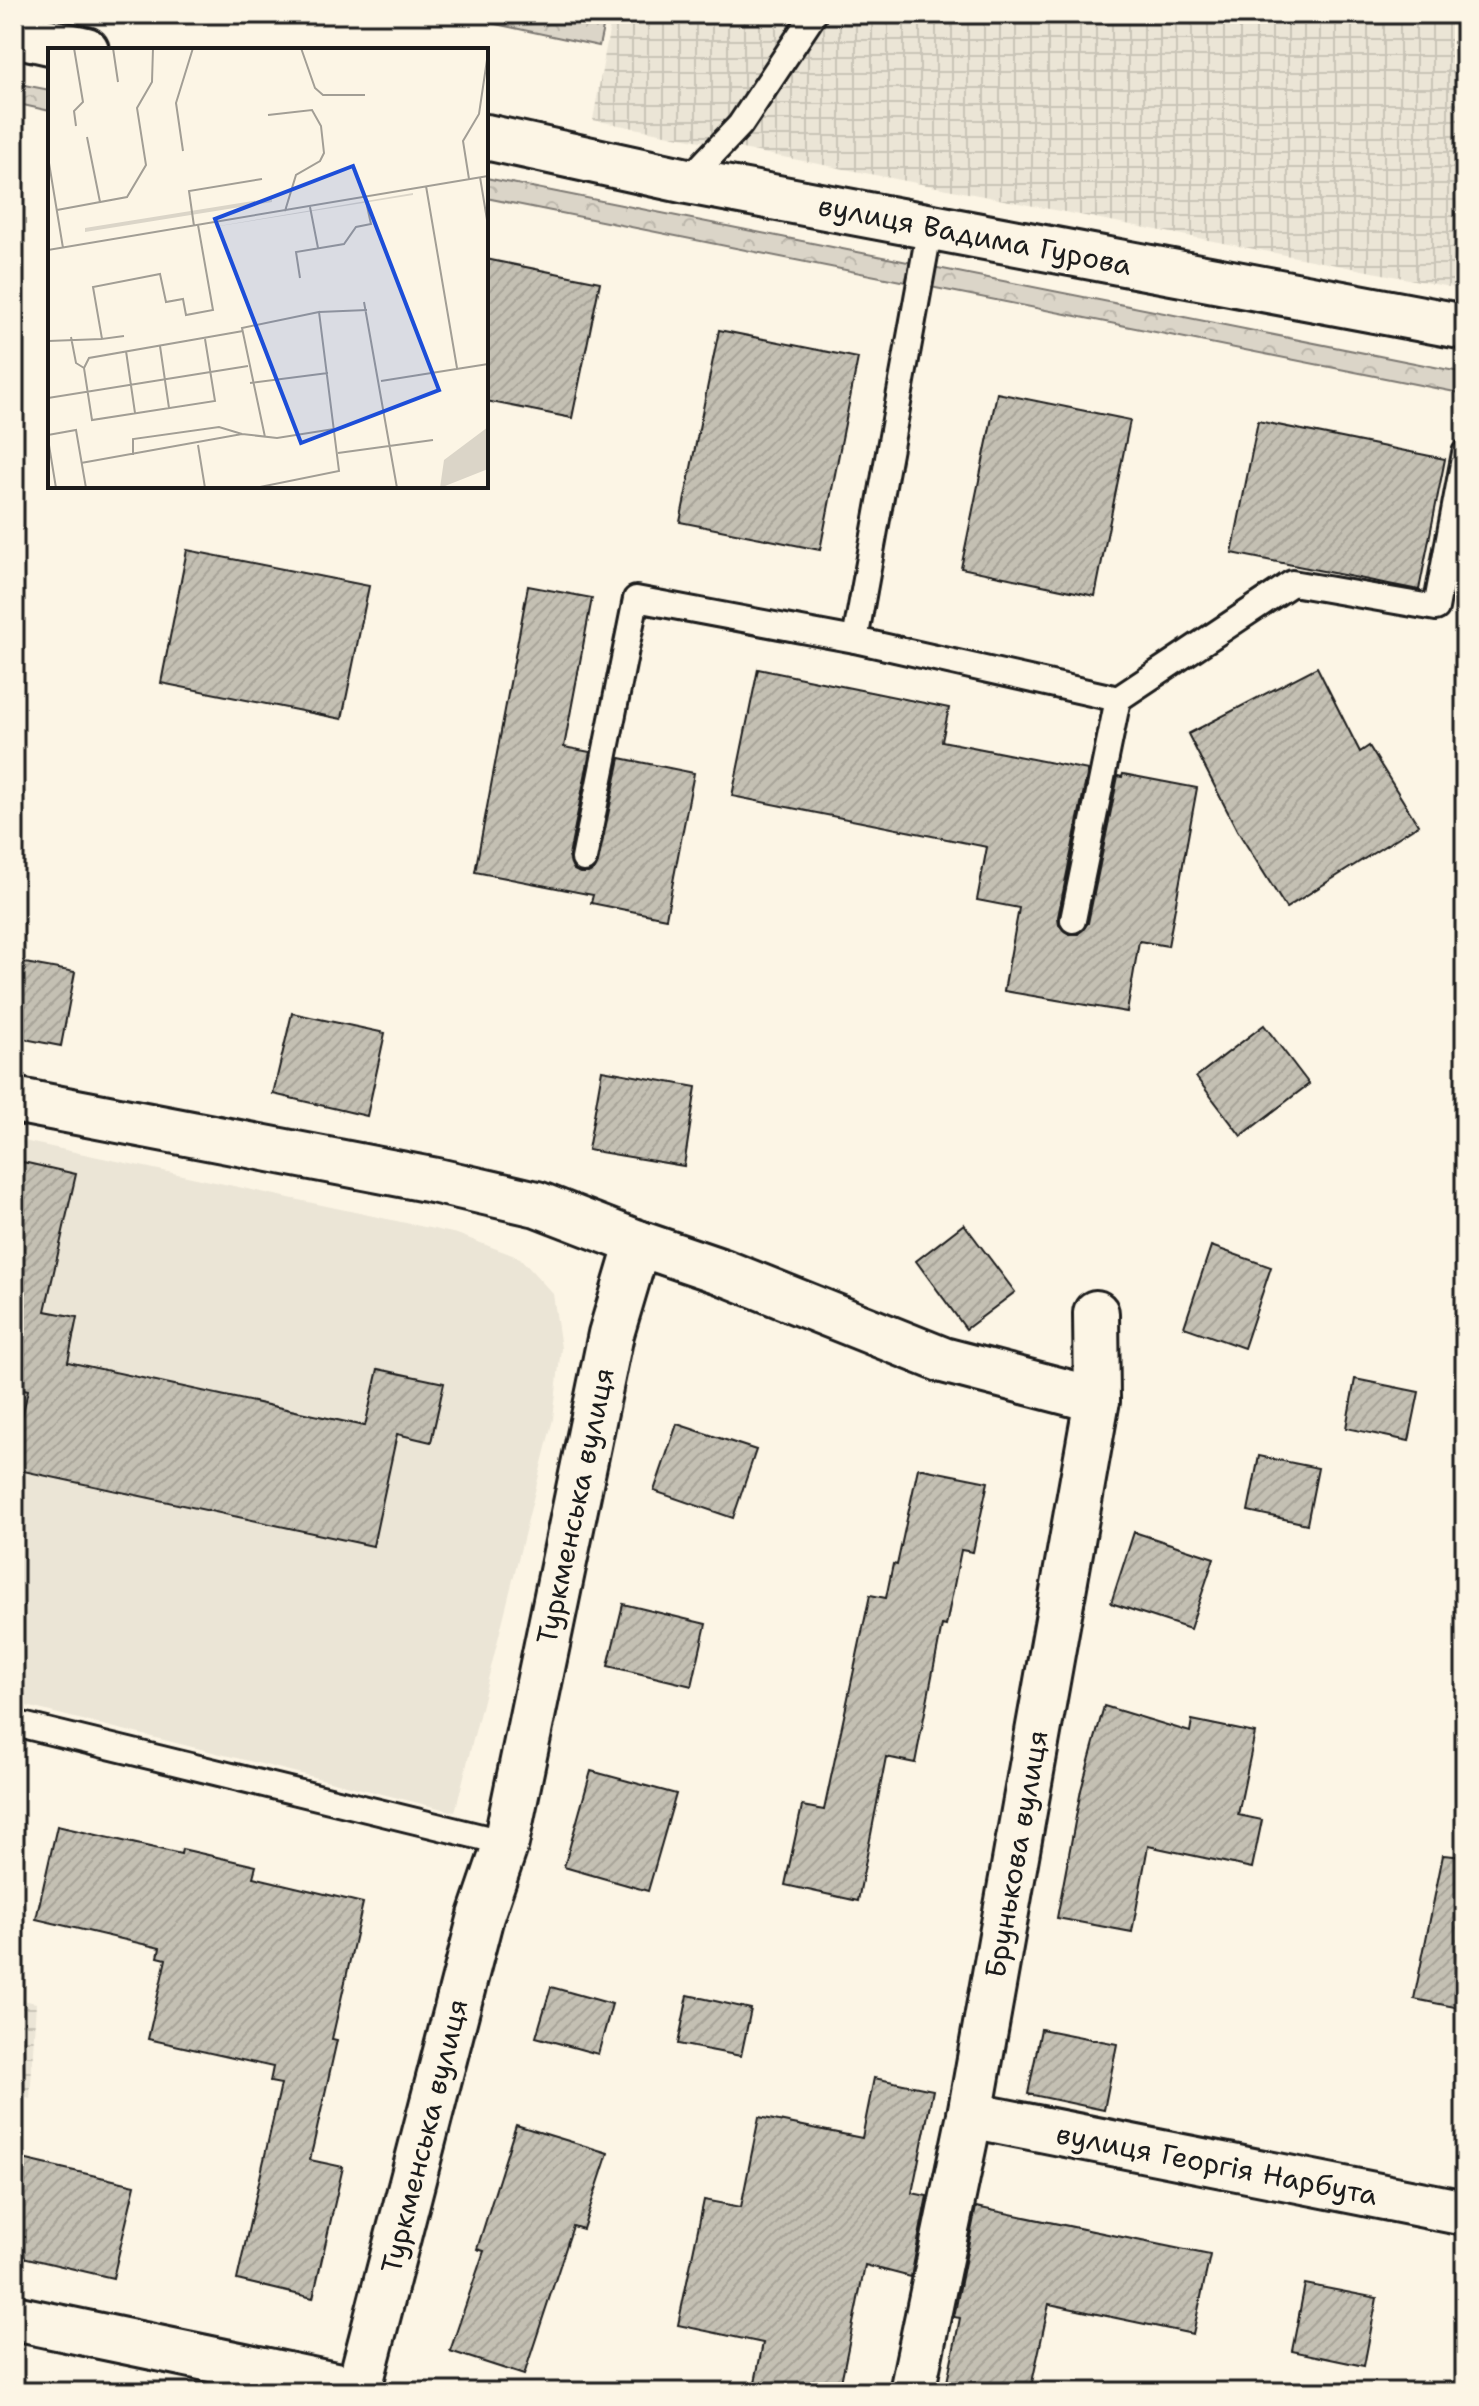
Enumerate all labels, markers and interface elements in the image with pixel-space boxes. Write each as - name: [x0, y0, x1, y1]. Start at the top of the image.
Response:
- inset map: [48, 48, 488, 488]
- street label: вулиця Вадима Гурова: [815, 186, 1135, 284]
- street label: Туркменська вулиця: [527, 1364, 623, 1648]
- street label: Брунькова вулиця: [976, 1727, 1056, 1981]
- street label: Туркменська вулиця: [371, 1995, 477, 2277]
- street label: вулиця Георгія Нарбута: [1053, 2114, 1381, 2214]

